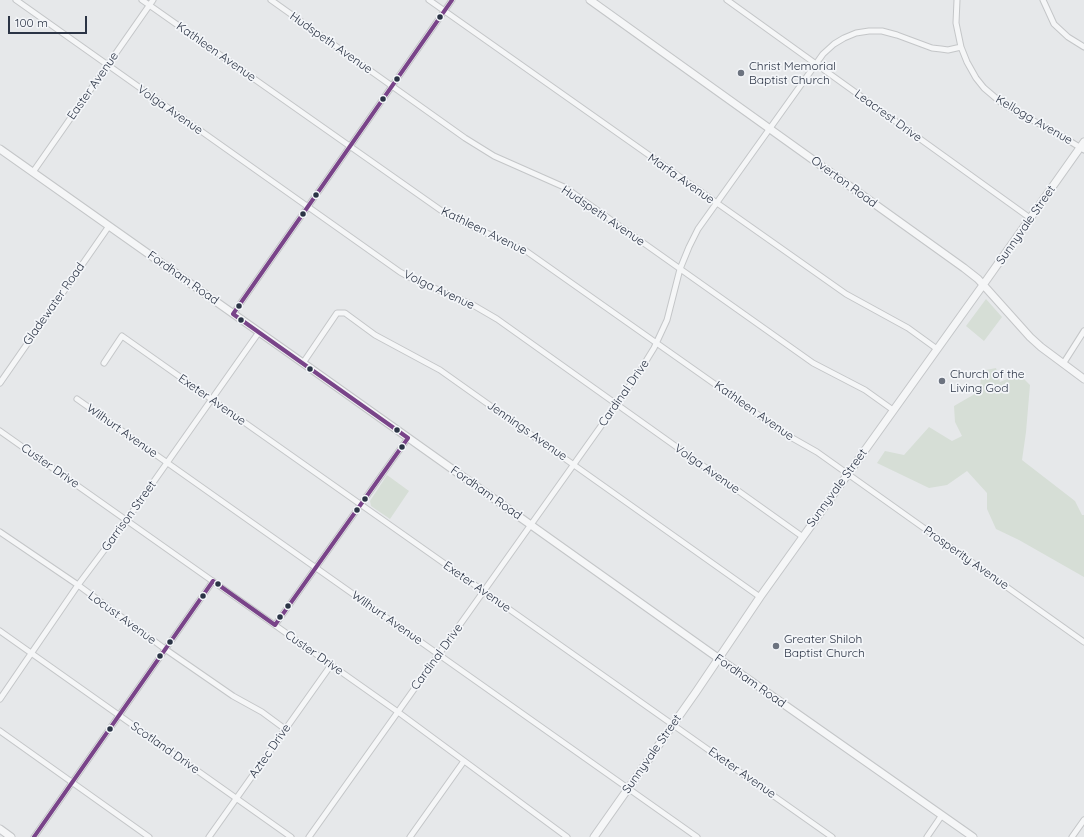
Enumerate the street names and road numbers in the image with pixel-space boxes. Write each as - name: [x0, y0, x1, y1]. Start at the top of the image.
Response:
- street label: Hudspeth Avenue: [287, 9, 375, 77]
- street label: Kathleen Avenue: [173, 19, 259, 85]
- street label: Easter Avenue: [64, 49, 122, 123]
- street label: Volga Avenue: [134, 82, 206, 138]
- street label: Leacrest Drive: [852, 87, 924, 145]
- street label: Kellogg Avenue: [993, 92, 1075, 148]
- street label: Marfa Avenue: [645, 151, 717, 207]
- street label: Overton Road: [808, 153, 880, 211]
- street label: Hudspeth Avenue: [559, 183, 647, 249]
- street label: Sunnyvale Street: [993, 183, 1059, 267]
- street label: Kathleen Avenue: [439, 204, 529, 258]
- street label: Fordham Road: [145, 248, 221, 308]
- street label: Gladewater Road: [20, 260, 88, 348]
- street label: Volga Avenue: [401, 267, 477, 313]
- street label: Cardinal Drive: [596, 357, 652, 429]
- street label: Exeter Avenue: [176, 371, 248, 429]
- street label: Kathleen Avenue: [711, 378, 797, 444]
- street label: Jennings Avenue: [484, 398, 570, 464]
- street label: Wilhurt Avenue: [84, 401, 160, 461]
- street label: Custer Drive: [18, 441, 82, 491]
- street label: Volga Avenue: [671, 441, 743, 497]
- street label: Sunnyvale Street: [804, 446, 870, 530]
- street label: Fordham Road: [448, 463, 524, 523]
- street label: Garrison Street: [99, 478, 159, 554]
- street label: Prosperity Avenue: [921, 523, 1011, 593]
- street label: Exeter Avenue: [441, 558, 513, 616]
- street label: Locust Avenue: [85, 588, 159, 648]
- street label: Wilhurt Avenue: [349, 588, 425, 648]
- street label: Cardinal Drive: [408, 621, 466, 693]
- street label: Custer Drive: [282, 628, 346, 678]
- street label: Fordham Road: [712, 651, 788, 711]
- street label: Sunnyvale Street: [619, 712, 685, 796]
- street label: Scotland Drive: [128, 719, 202, 777]
- street label: Aztec Drive: [246, 721, 294, 781]
- street label: Exeter Avenue: [706, 744, 778, 802]

